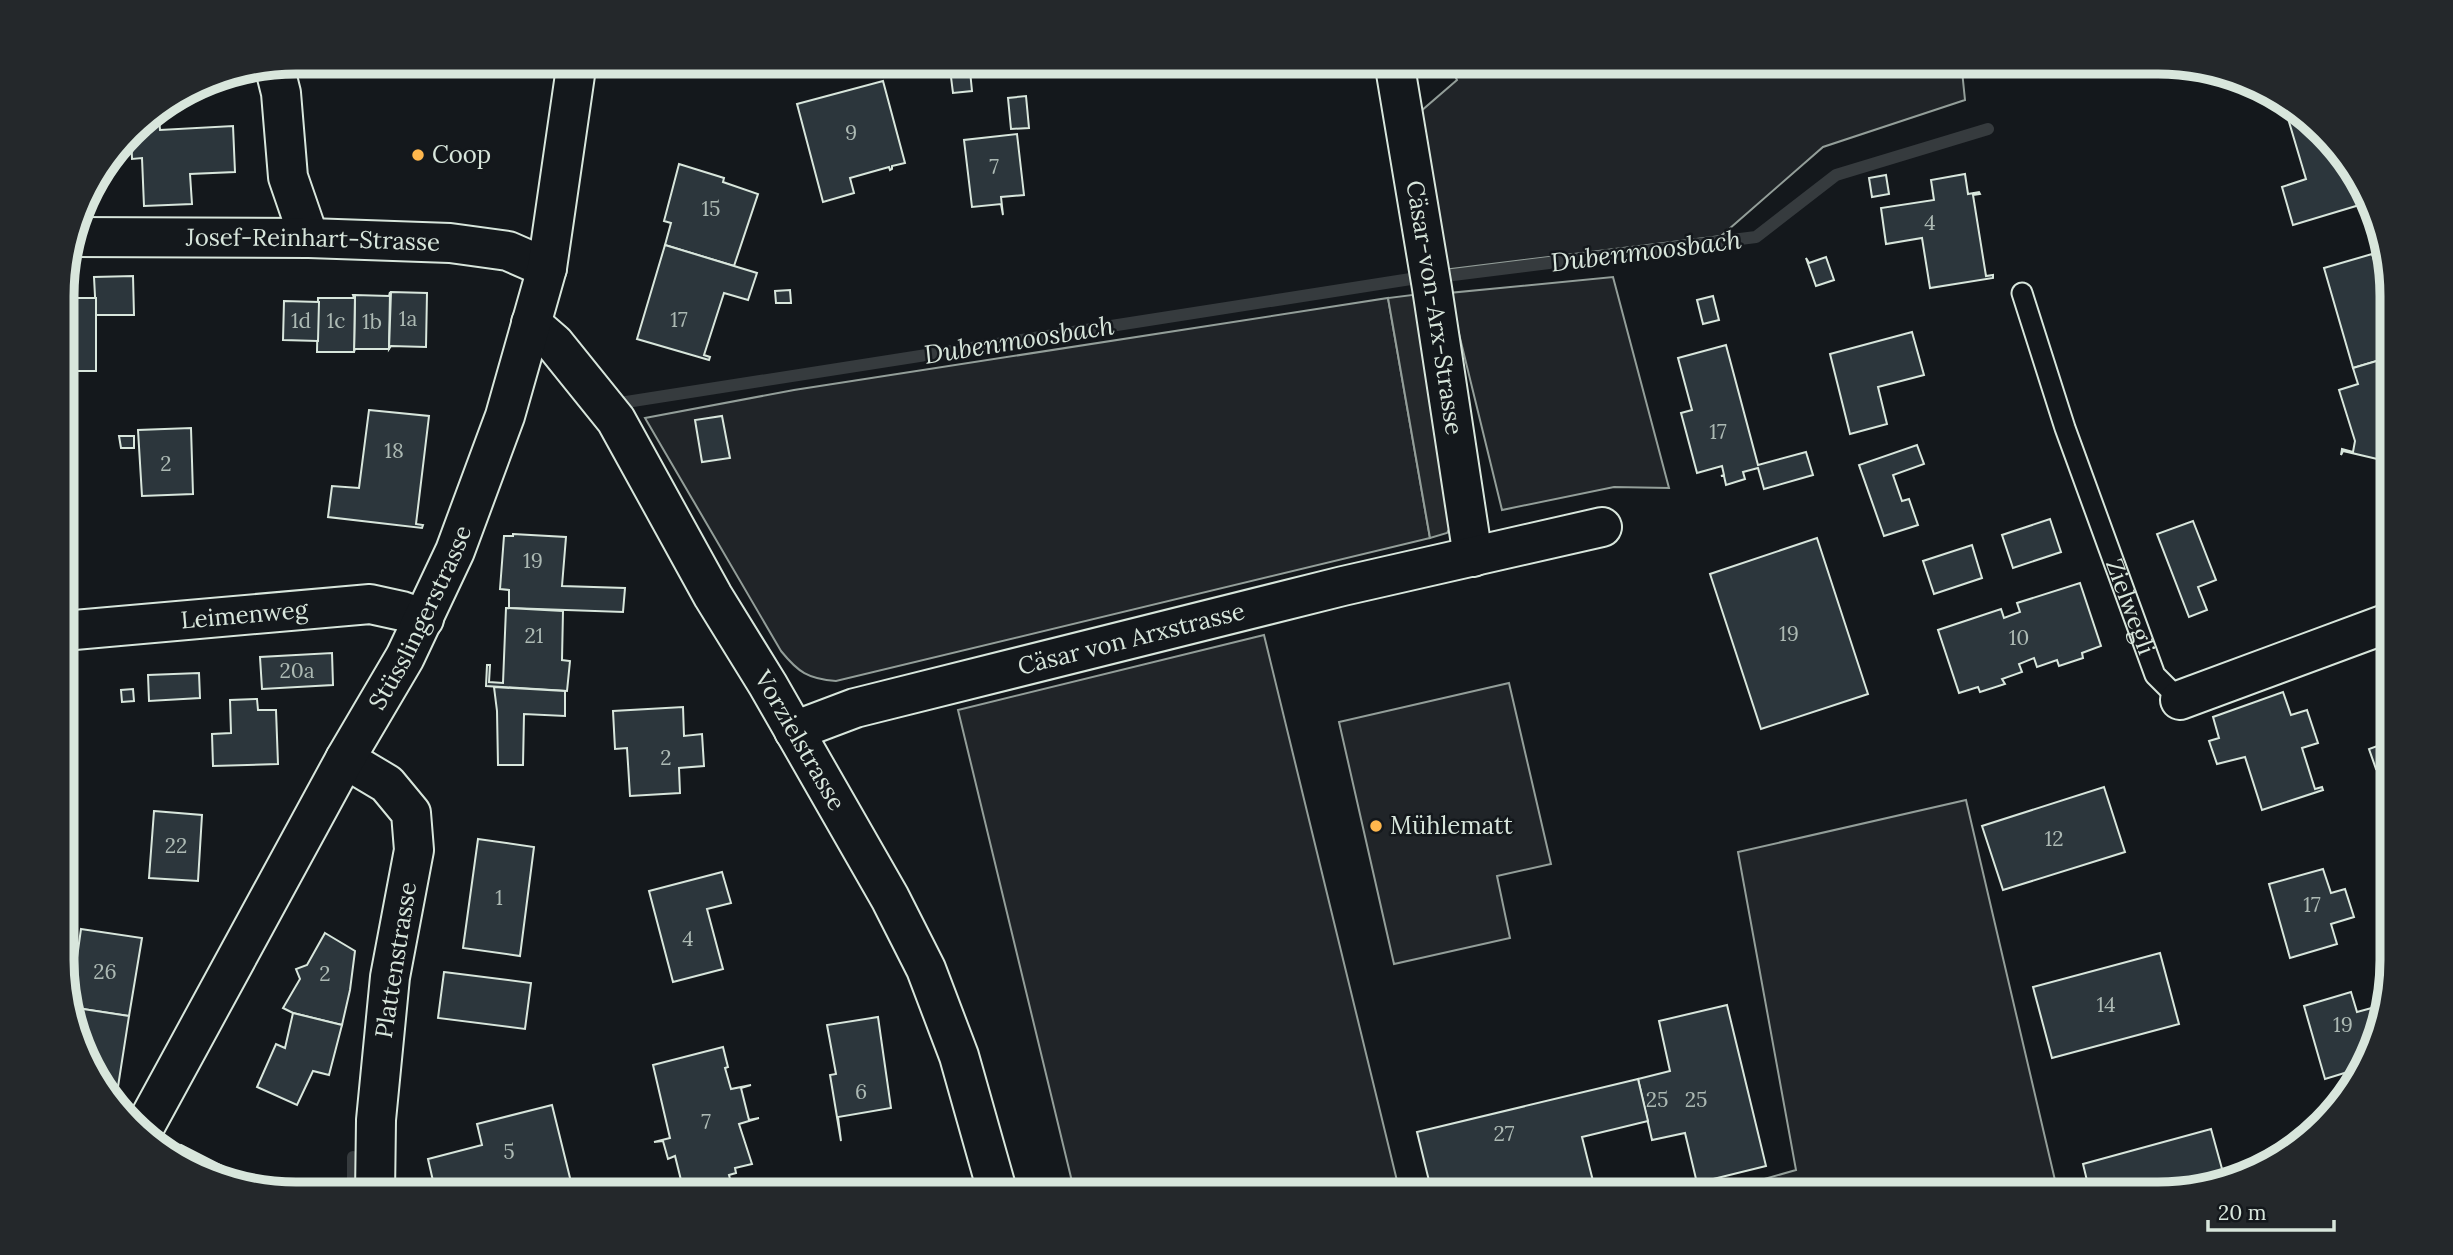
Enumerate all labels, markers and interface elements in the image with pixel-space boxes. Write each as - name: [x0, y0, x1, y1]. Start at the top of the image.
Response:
- house number: 9: [845, 119, 857, 146]
- place label: Coop: [432, 139, 491, 170]
- marker: Coop: [410, 147, 426, 163]
- house number: 7: [989, 153, 999, 180]
- street label: Cäsar-von-Arx-Strasse: [1399, 178, 1470, 437]
- house number: 15: [701, 195, 721, 222]
- house number: 4: [1924, 209, 1936, 236]
- street label: Josef-Reinhart-Strasse: [185, 221, 441, 258]
- water label: Dubenmoosbach: [1549, 222, 1743, 279]
- house number: 1a: [399, 305, 417, 332]
- house number: 17: [670, 306, 688, 333]
- house number: 1d: [291, 307, 311, 334]
- house number: 1c: [327, 307, 345, 334]
- house number: 1b: [362, 308, 382, 335]
- water label: Dubenmoosbach: [922, 308, 1116, 371]
- house number: 17: [1709, 418, 1727, 445]
- house number: 18: [384, 437, 404, 464]
- house number: 2: [160, 450, 172, 477]
- street label: Stüsslingerstrasse: [361, 521, 478, 715]
- house number: 19: [523, 547, 543, 574]
- street label: Zielwegli: [2099, 554, 2162, 659]
- street label: Leimenweg: [179, 593, 310, 636]
- street label: Cäsar von Arxstrasse: [1014, 595, 1248, 682]
- house number: 19: [1779, 620, 1799, 647]
- house number: 21: [525, 622, 543, 649]
- house number: 10: [2009, 624, 2029, 651]
- house number: 20a: [279, 657, 315, 684]
- street label: Vorzielstrasse: [747, 664, 853, 816]
- house number: 2: [660, 744, 672, 771]
- place label: Mühlematt: [1390, 810, 1513, 841]
- marker: Mühlematt: [1368, 818, 1384, 834]
- house number: 12: [2045, 825, 2063, 852]
- house number: 22: [165, 832, 187, 859]
- street label: Plattenstrasse: [368, 880, 423, 1040]
- house number: 1: [495, 884, 503, 911]
- house number: 17: [2303, 891, 2321, 918]
- house number: 4: [682, 925, 694, 952]
- house number: 26: [93, 958, 117, 985]
- house number: 2: [319, 960, 331, 987]
- house number: 14: [2096, 991, 2116, 1018]
- house number: 19: [2333, 1011, 2353, 1038]
- house number: 6: [855, 1078, 867, 1105]
- house number: 25: [1646, 1086, 1668, 1113]
- house number: 25: [1685, 1086, 1707, 1113]
- house number: 7: [701, 1108, 711, 1135]
- house number: 27: [1494, 1120, 1515, 1147]
- house number: 5: [503, 1138, 515, 1165]
- scale bar: [2208, 1188, 2334, 1232]
- text: 20 m: [2218, 1199, 2267, 1226]

